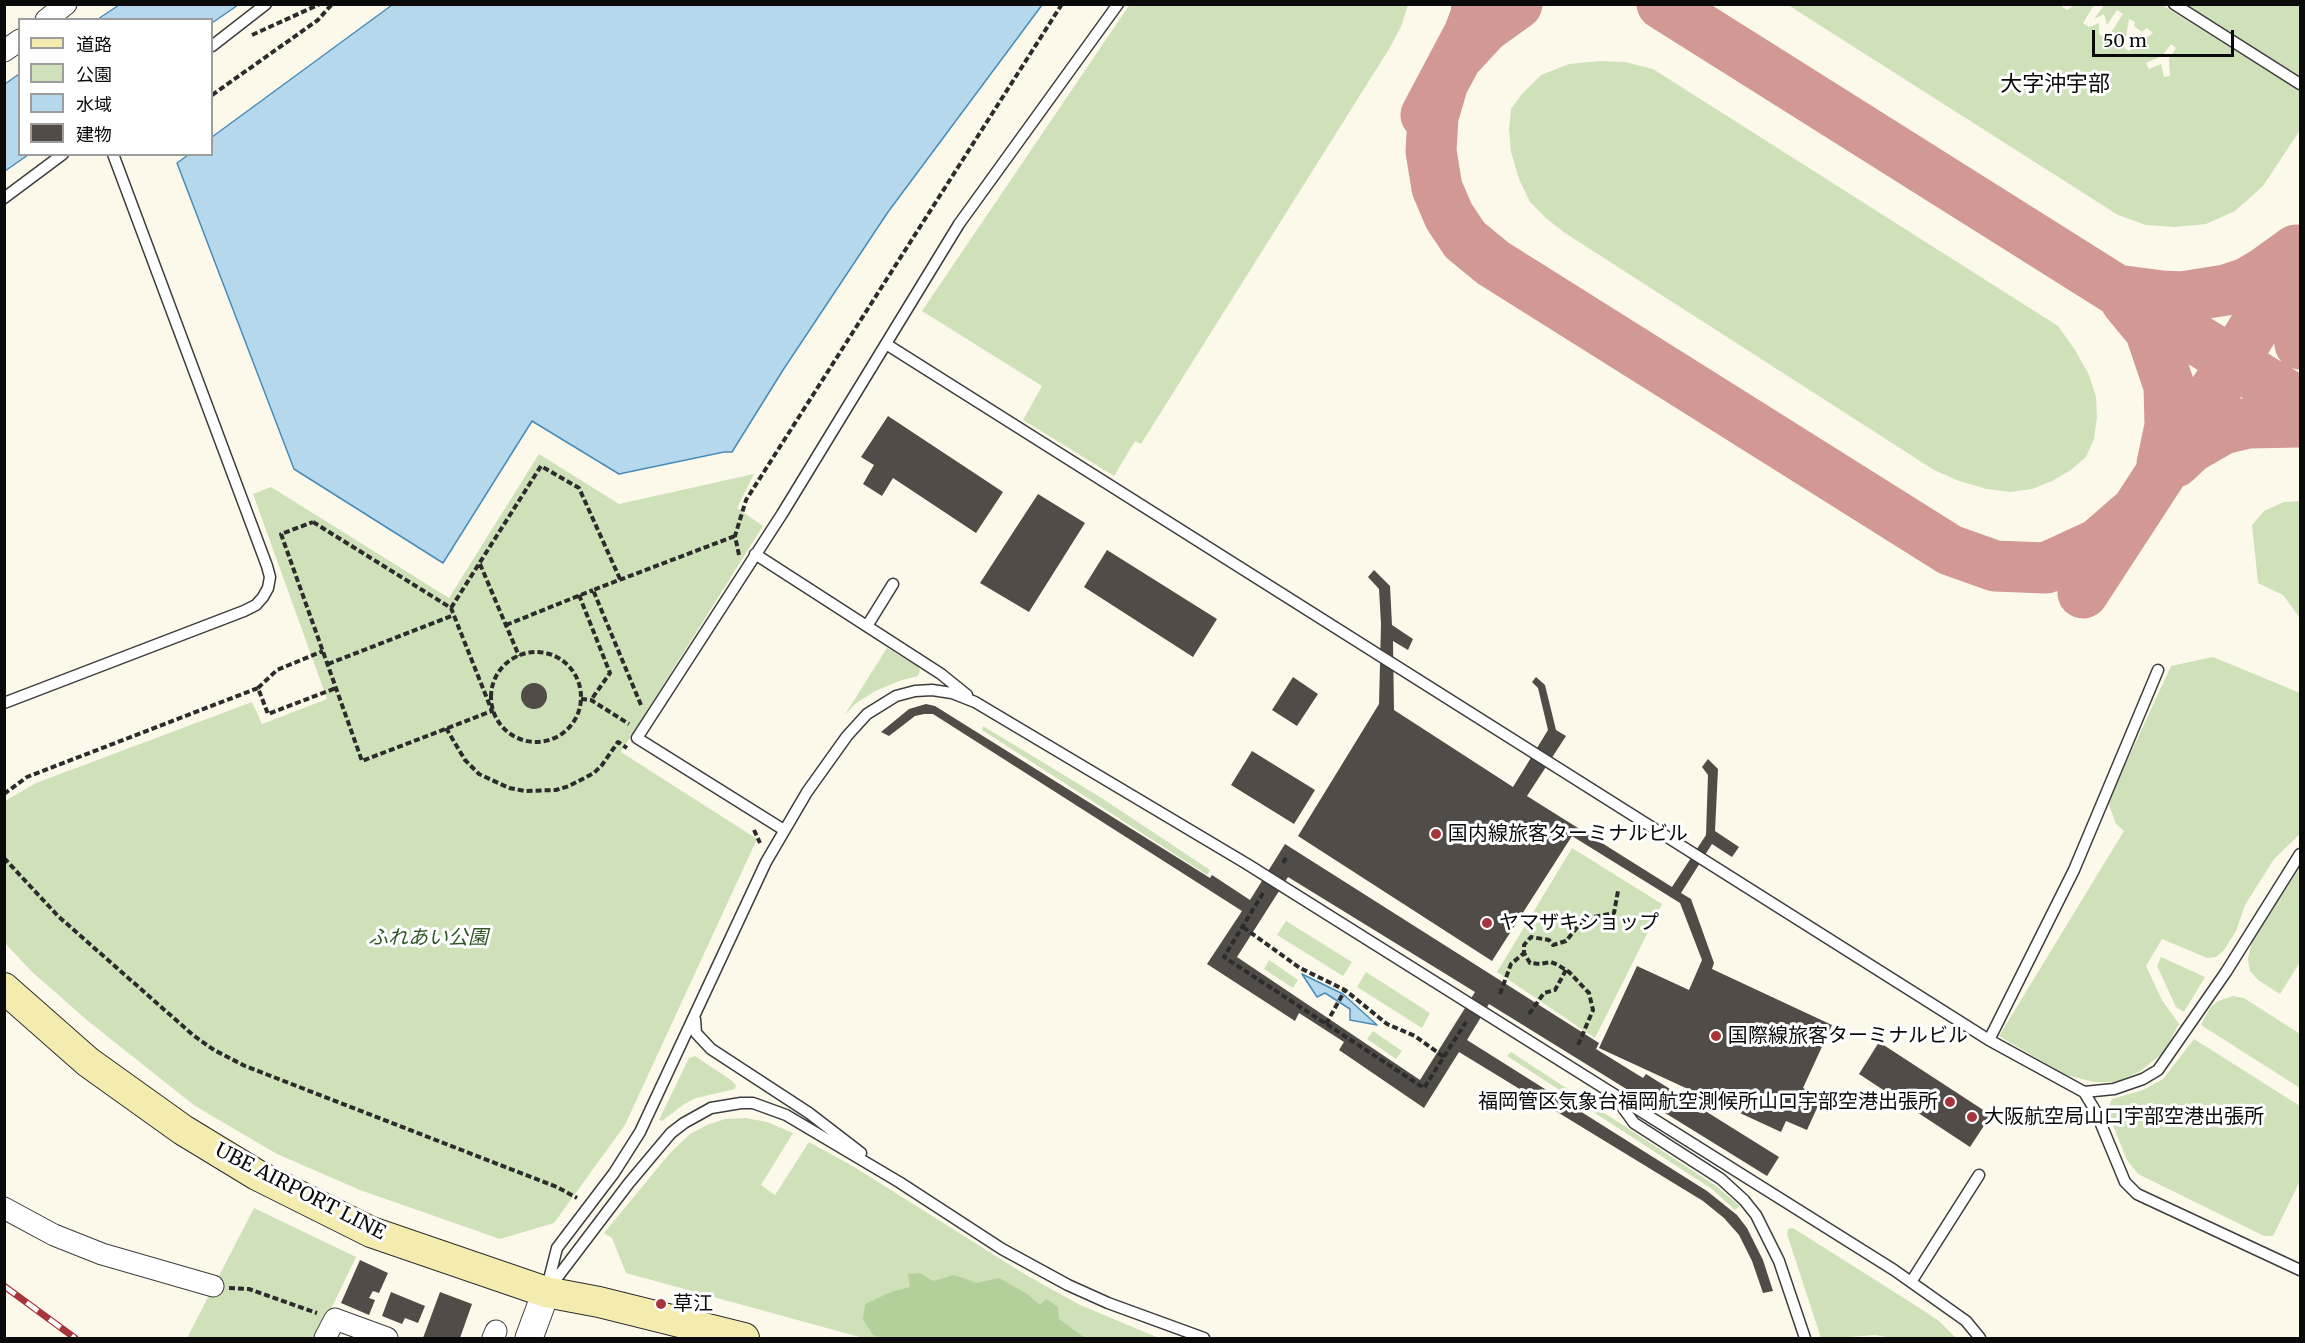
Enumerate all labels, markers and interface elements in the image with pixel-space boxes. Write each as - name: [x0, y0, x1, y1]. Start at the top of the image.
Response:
- legend: [18, 18, 213, 156]
- scale bar: [2095, 18, 2238, 56]
- text: 50 m: [2103, 29, 2147, 52]
- text: 道路: [76, 33, 112, 56]
- text: 公園: [76, 63, 112, 86]
- district label: 大字沖宇部: [2000, 72, 2110, 98]
- text: 水域: [76, 93, 112, 116]
- text: 建物: [76, 123, 112, 146]
- place label: 国内線旅客ターミナルビル: [1448, 822, 1688, 846]
- marker: 国内線旅客ターミナルビル: [1429, 827, 1443, 841]
- place label: ヤマザキショップ: [1499, 911, 1659, 935]
- marker: ヤマザキショップ: [1480, 916, 1494, 930]
- park label: ふれあい公園: [368, 926, 488, 950]
- place label: 国際線旅客ターミナルビル: [1728, 1024, 1968, 1048]
- marker: 国際線旅客ターミナルビル: [1709, 1029, 1723, 1043]
- place label: 福岡管区気象台福岡航空測候所山口宇部空港出張所: [1478, 1090, 1938, 1114]
- marker: 福岡管区気象台福岡航空測候所山口宇部空港出張所: [1943, 1095, 1957, 1109]
- place label: 大阪航空局山口宇部空港出張所: [1984, 1105, 2264, 1129]
- marker: 大阪航空局山口宇部空港出張所: [1965, 1110, 1979, 1124]
- street label: UBE AIRPORT LINE: [211, 1139, 389, 1245]
- place label: 草江: [673, 1292, 713, 1316]
- marker: 草江: [654, 1297, 668, 1311]

